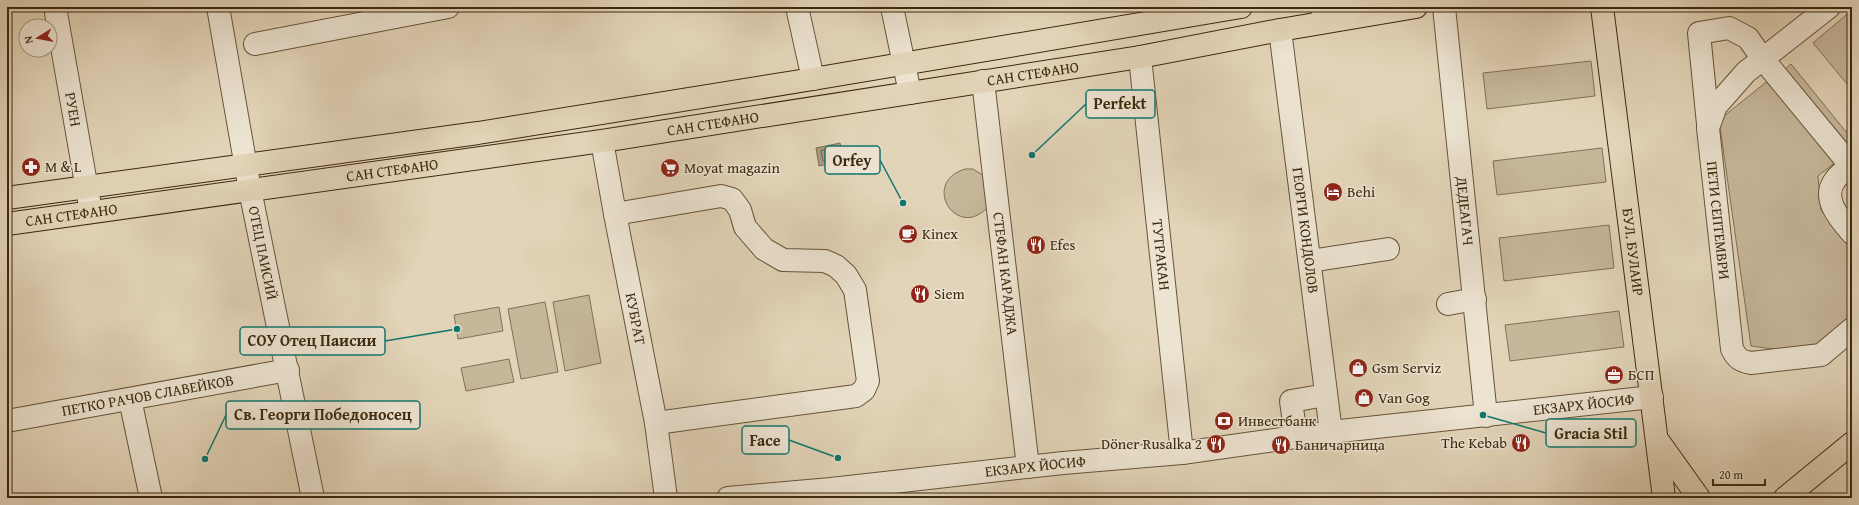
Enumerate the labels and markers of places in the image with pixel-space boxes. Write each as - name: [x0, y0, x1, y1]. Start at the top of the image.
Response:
- callout: Perfekt: [1086, 90, 1155, 118]
- callout: Orfey: [825, 146, 880, 174]
- pharmacy icon: M & L: [20, 156, 42, 178]
- place label: M & L: [45, 156, 82, 177]
- supermarket icon: Moyat magazin: [659, 157, 681, 179]
- place label: Moyat magazin: [684, 157, 781, 178]
- hotel icon: Behi: [1322, 181, 1344, 203]
- place label: Behi: [1347, 181, 1375, 202]
- cafe icon: Kinex: [897, 223, 919, 245]
- place label: Kinex: [922, 223, 958, 244]
- restaurant icon: Efes: [1025, 234, 1047, 256]
- place label: Efes: [1050, 234, 1075, 255]
- restaurant icon: Siem: [909, 283, 931, 305]
- place label: Siem: [934, 283, 966, 304]
- callout: СОУ Отец Паисии: [240, 327, 385, 355]
- shop icon: Gsm Serviz: [1347, 357, 1369, 379]
- place label: Gsm Serviz: [1372, 357, 1442, 378]
- office icon: БСП: [1603, 364, 1625, 386]
- place label: БСП: [1628, 364, 1655, 385]
- shop icon: Van Gog: [1353, 387, 1375, 409]
- place label: Van Gog: [1378, 387, 1430, 408]
- callout: Св. Георги Победоносец: [226, 401, 420, 429]
- bank icon: Инвестбанк: [1213, 410, 1235, 432]
- place label: Инвестбанк: [1238, 410, 1317, 431]
- callout: Gracia Stil: [1546, 419, 1636, 447]
- callout: Face: [742, 426, 789, 454]
- place label: The Kebab: [1441, 432, 1507, 453]
- restaurant icon: The Kebab: [1510, 432, 1532, 454]
- place label: Döner Rusalka 2: [1101, 433, 1202, 454]
- restaurant icon: Döner Rusalka 2: [1205, 433, 1227, 455]
- restaurant icon: Баничарница: [1270, 434, 1292, 456]
- place label: Баничарница: [1295, 434, 1386, 455]

